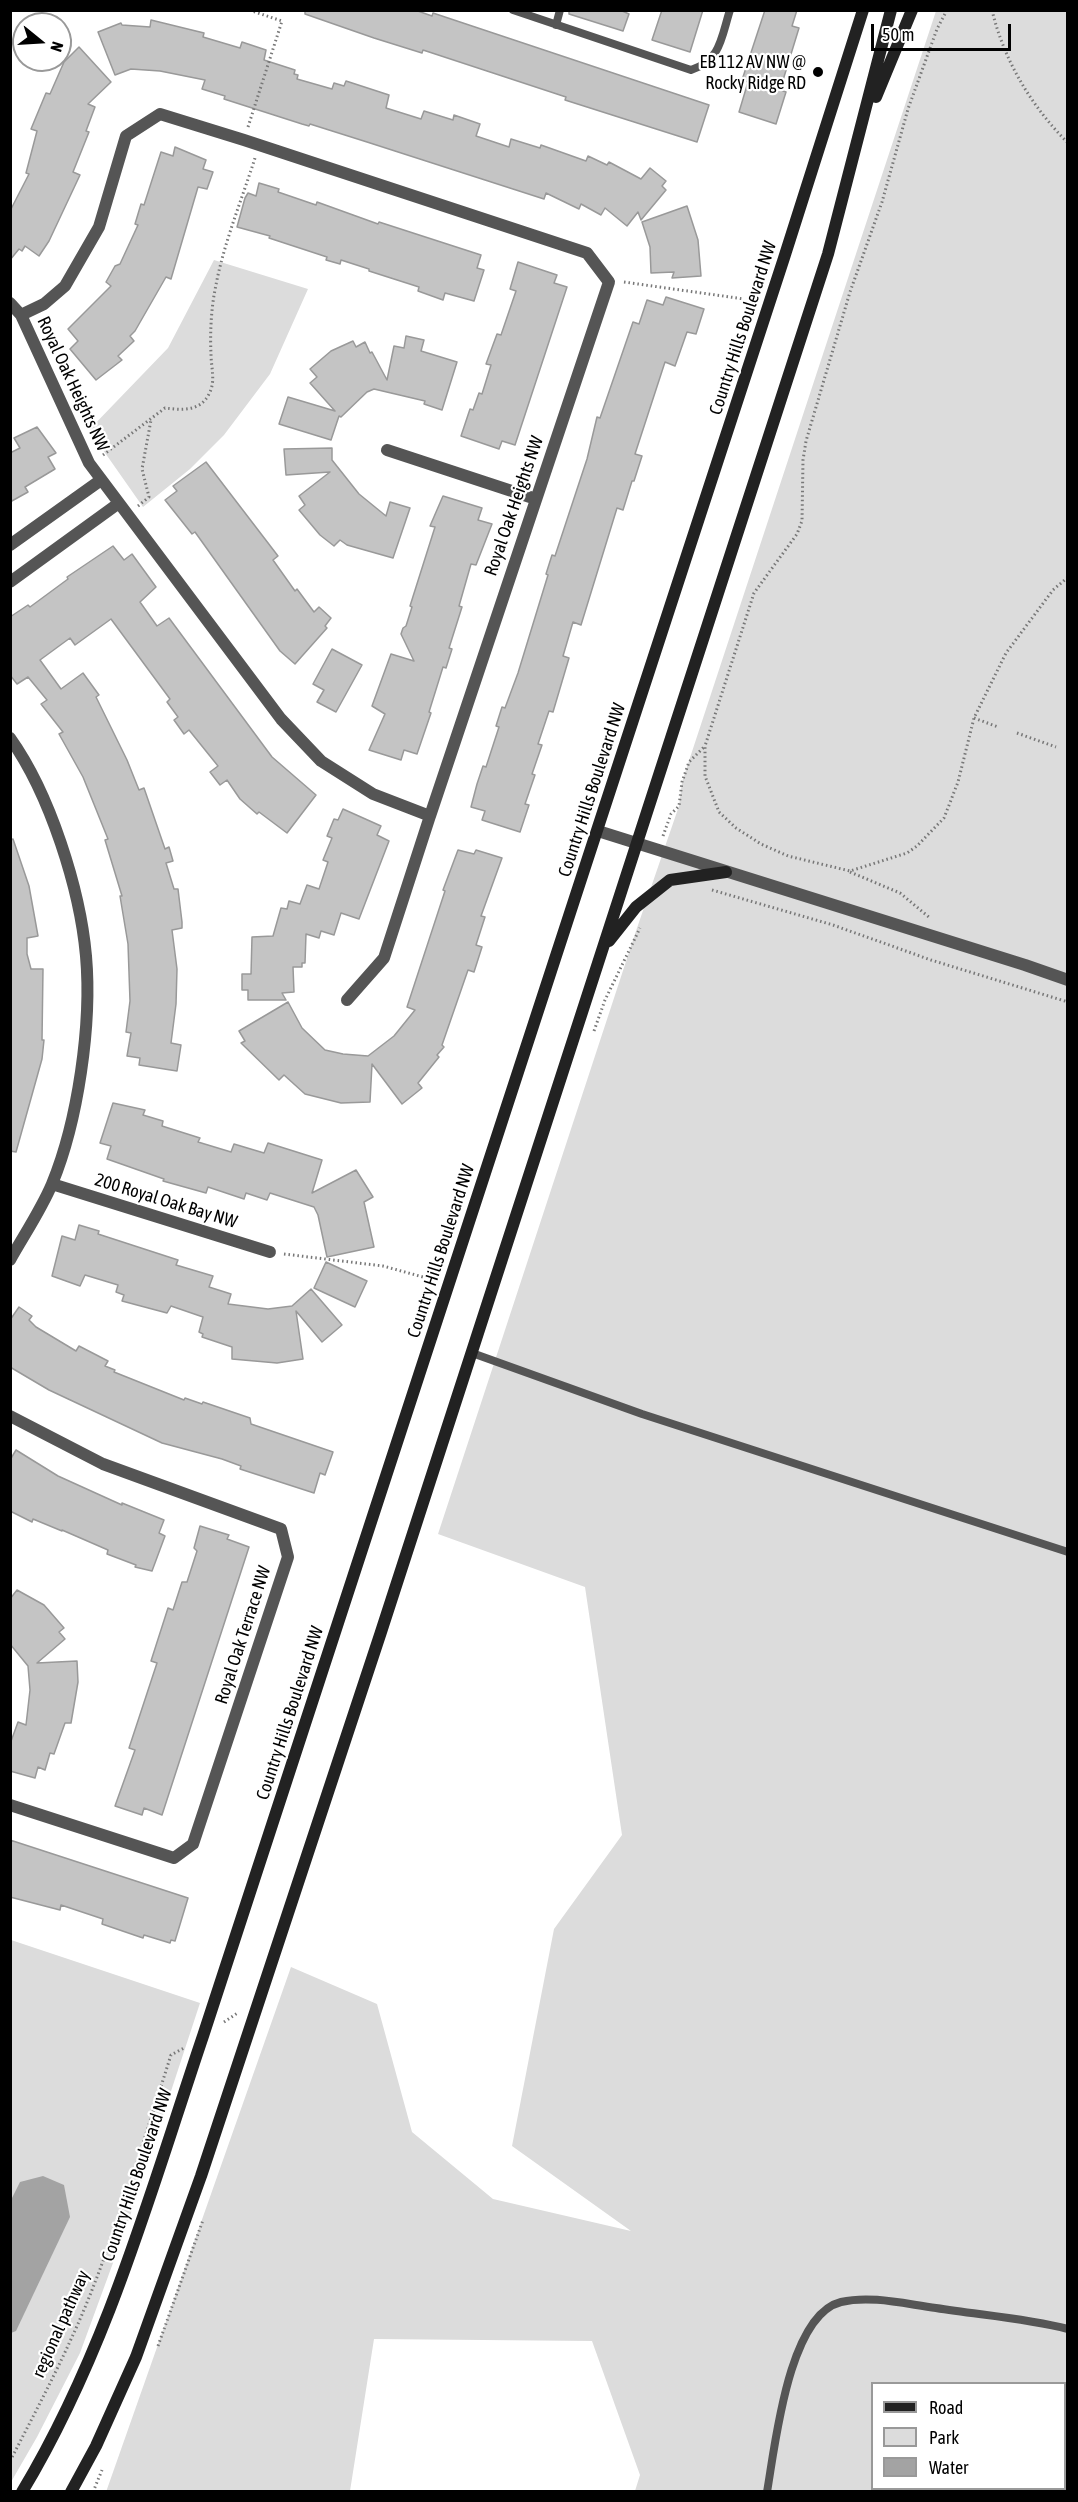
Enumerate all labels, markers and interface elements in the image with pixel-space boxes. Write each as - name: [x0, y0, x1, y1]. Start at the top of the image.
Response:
- north arrow: [12, 12, 72, 72]
- scale bar: [874, 12, 1014, 50]
- text: 50 m: [882, 24, 914, 45]
- text: N: [47, 40, 67, 54]
- place label: EB 112 AV NW @ Rocky Ridge RD: [700, 51, 806, 94]
- marker: EB 112 AV NW @ Rocky Ridge RD: [811, 65, 825, 79]
- street label: Country Hills Boulevard NW: [705, 239, 781, 417]
- street label: Royal Oak Heights NW: [32, 313, 114, 455]
- street label: Royal Oak Heights NW: [480, 433, 548, 579]
- street label: Country Hills Boulevard NW: [554, 701, 630, 879]
- street label: Country Hills Boulevard NW: [403, 1162, 479, 1340]
- street label: 200 Royal Oak Bay NW: [92, 1169, 240, 1233]
- street label: Royal Oak Terrace NW: [210, 1563, 276, 1707]
- street label: Country Hills Boulevard NW: [252, 1624, 328, 1802]
- street label: Country Hills Boulevard NW: [97, 2086, 177, 2264]
- street label: regional pathway: [28, 2267, 94, 2381]
- legend: [871, 2382, 1066, 2490]
- text: Road: [929, 2397, 963, 2418]
- text: Park: [929, 2427, 959, 2448]
- text: Water: [929, 2457, 968, 2478]

